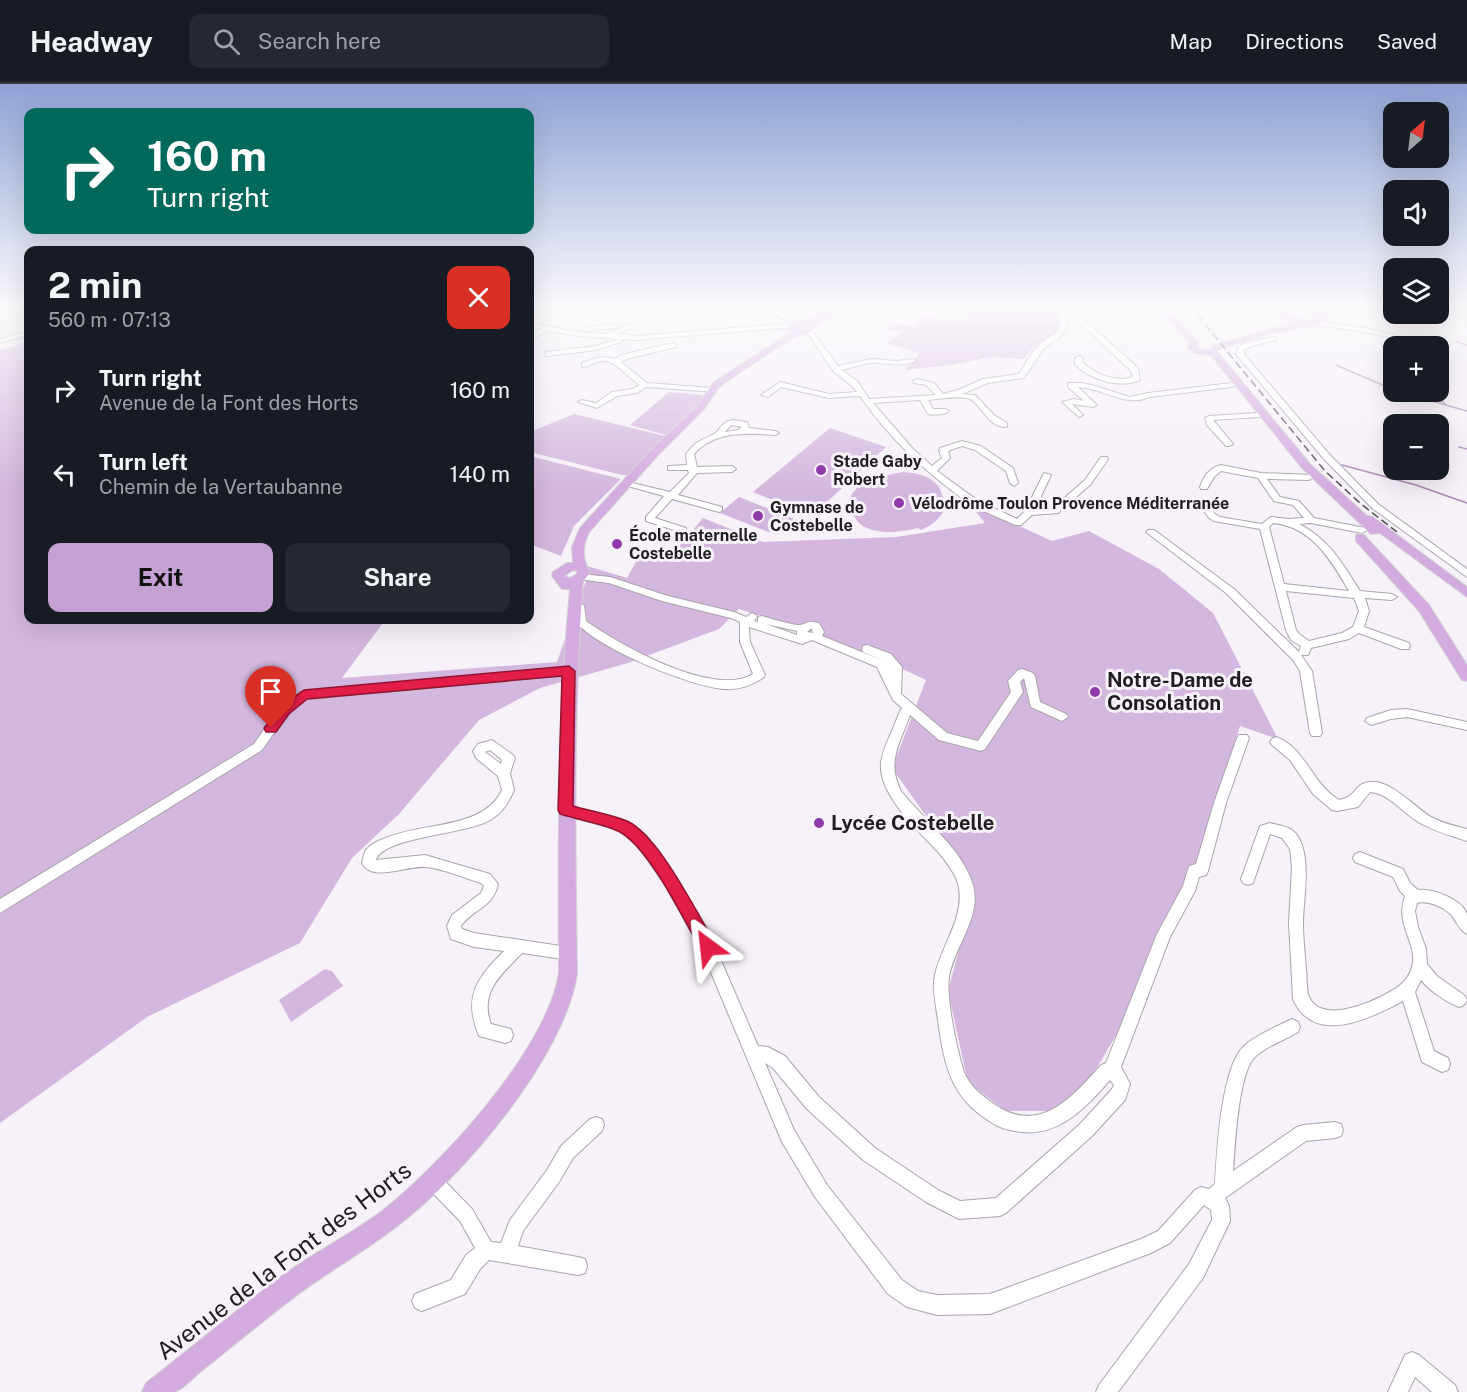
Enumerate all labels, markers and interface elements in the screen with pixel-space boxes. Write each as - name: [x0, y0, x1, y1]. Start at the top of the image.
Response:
- search box: [189, 14, 609, 68]
- text: Headway: [30, 25, 153, 58]
- icon: search: [210, 25, 243, 58]
- text: Search here: [258, 28, 381, 54]
- text: Map: [1170, 29, 1212, 54]
- text: Directions: [1245, 29, 1344, 54]
- text: Saved: [1377, 29, 1437, 54]
- north arrow: [1383, 102, 1449, 168]
- map controls: [1383, 102, 1449, 480]
- text: 160 m: [147, 131, 267, 180]
- icon: right: [48, 132, 126, 210]
- button: sound: [1383, 180, 1449, 246]
- text: Turn right: [147, 181, 270, 213]
- button: layers: [1383, 258, 1449, 324]
- text: 2 min: [48, 264, 142, 306]
- button: close: [447, 266, 510, 329]
- text: 560 m · 07:13: [48, 308, 171, 332]
- button: +: [1383, 336, 1449, 402]
- text: Turn right: [99, 365, 202, 391]
- icon: right: [48, 374, 81, 407]
- text: 160 m: [450, 377, 510, 403]
- text: Avenue de la Font des Horts: [99, 391, 358, 415]
- button: −: [1383, 414, 1449, 480]
- text: Turn left: [99, 449, 188, 475]
- place label: Stade Gaby Robert: [833, 452, 922, 489]
- icon: left: [48, 458, 81, 491]
- text: 140 m: [449, 461, 510, 487]
- marker: Stade Gaby Robert: [814, 463, 828, 477]
- text: Chemin de la Vertaubanne: [99, 475, 343, 499]
- place label: Vélodrôme Toulon Provence Méditerranée: [911, 494, 1229, 513]
- marker: Vélodrôme Toulon Provence Méditerranée: [892, 496, 906, 510]
- place label: Gymnase de Costebelle: [770, 498, 864, 535]
- marker: Gymnase de Costebelle: [751, 509, 765, 523]
- place label: École maternelle Costebelle: [629, 525, 758, 563]
- marker: École maternelle Costebelle: [610, 537, 624, 551]
- button: Exit: [48, 543, 273, 612]
- button: Share: [285, 543, 510, 612]
- pin: [245, 666, 296, 728]
- place label: Notre-Dame de Consolation: [1107, 668, 1253, 715]
- icon: arrive: [254, 675, 287, 708]
- marker: Notre-Dame de Consolation: [1088, 685, 1102, 699]
- place label: Lycée Costebelle: [831, 811, 994, 835]
- marker: Lycée Costebelle: [812, 816, 826, 830]
- position arrow: [676, 915, 740, 979]
- street label: Avenue de la Font des Horts: [151, 1155, 416, 1365]

